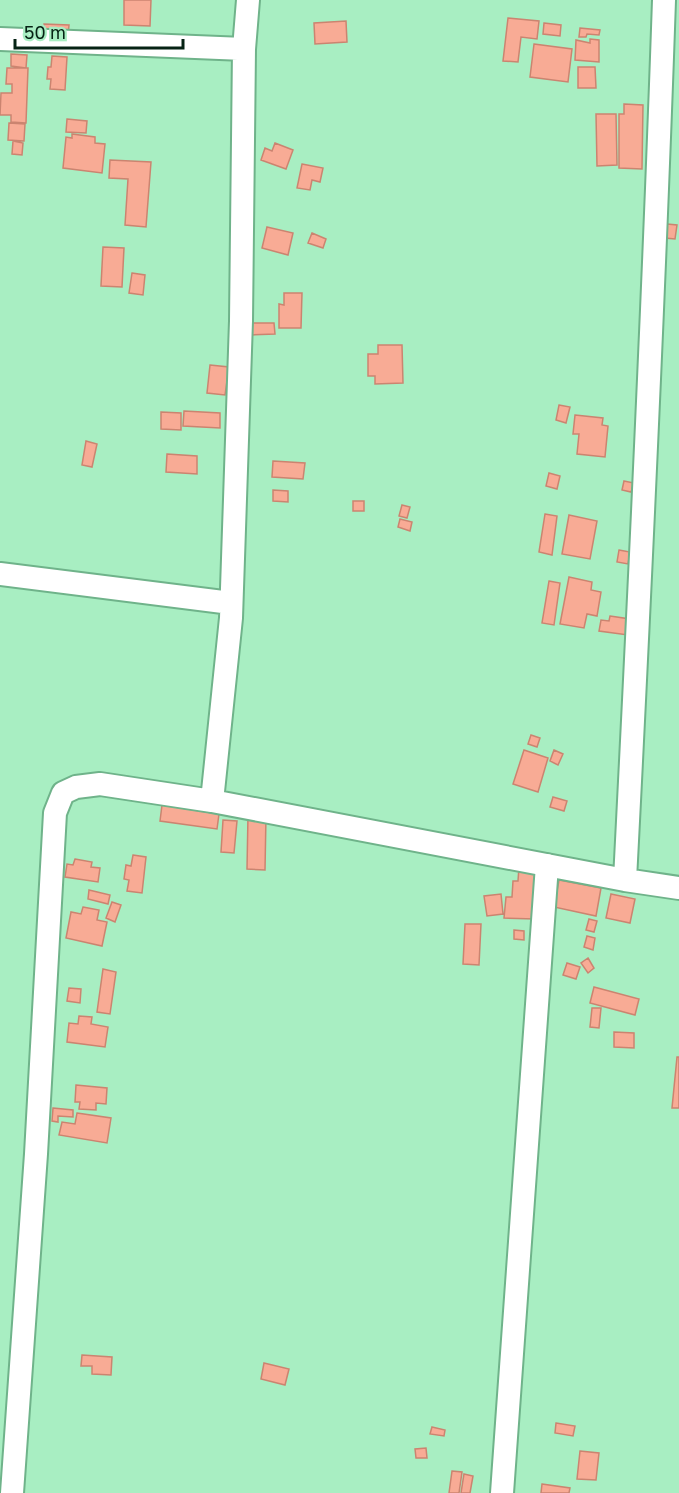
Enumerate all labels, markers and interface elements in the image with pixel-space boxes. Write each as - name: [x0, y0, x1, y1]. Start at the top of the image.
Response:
- scale bar: [15, 12, 183, 50]
- text: 50 m: [24, 21, 66, 43]

